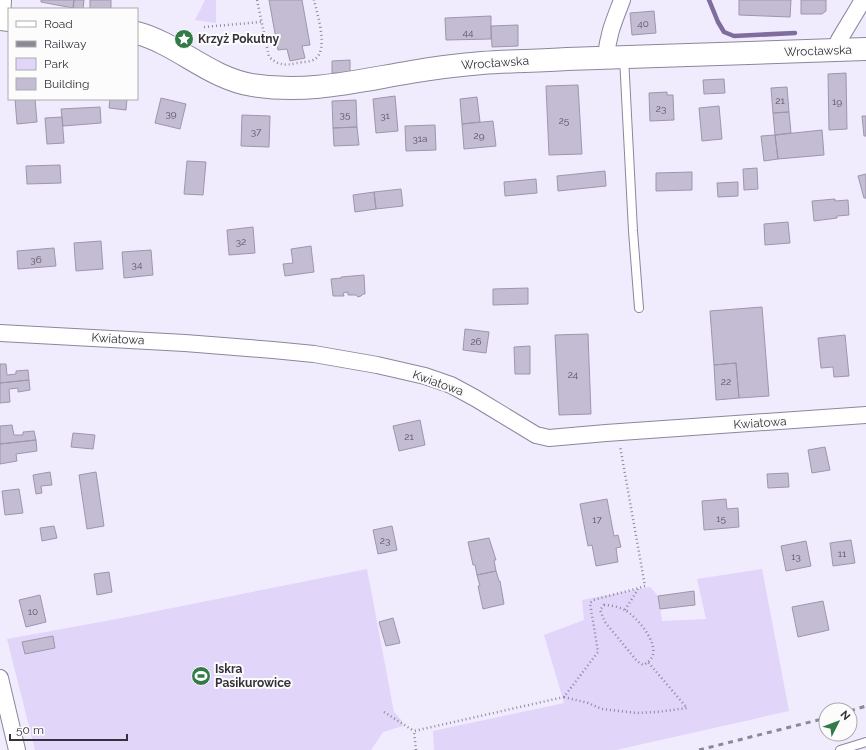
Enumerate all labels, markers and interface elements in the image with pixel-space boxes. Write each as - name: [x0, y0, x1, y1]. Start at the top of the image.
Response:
- legend: [8, 8, 138, 100]
- text: Road: [44, 17, 73, 31]
- house number: 40: [637, 18, 649, 29]
- house number: 44: [463, 27, 474, 38]
- place icon: Krzyż Pokutny: [173, 28, 195, 50]
- place label: Krzyż Pokutny: [198, 32, 279, 46]
- text: Railway: [44, 37, 87, 51]
- street label: Wrocławska: [784, 43, 852, 59]
- street label: Wrocławska: [461, 54, 529, 72]
- text: Park: [44, 57, 69, 71]
- text: Building: [44, 77, 90, 91]
- house number: 21: [775, 95, 785, 106]
- house number: 19: [832, 96, 842, 107]
- house number: 23: [656, 103, 666, 114]
- house number: 39: [165, 108, 177, 119]
- house number: 35: [340, 109, 351, 120]
- house number: 31: [380, 110, 391, 121]
- house number: 25: [559, 115, 570, 126]
- house number: 37: [251, 126, 262, 137]
- house number: 29: [473, 130, 485, 141]
- house number: 31a: [412, 133, 428, 144]
- house number: 32: [236, 236, 246, 247]
- house number: 36: [30, 254, 42, 265]
- house number: 34: [132, 259, 143, 270]
- street label: Kwiatowa: [91, 331, 145, 347]
- house number: 26: [470, 336, 482, 347]
- street label: Kwiatowa: [411, 367, 465, 399]
- house number: 24: [568, 369, 579, 380]
- house number: 22: [721, 376, 731, 387]
- street label: Kwiatowa: [733, 414, 787, 432]
- house number: 21: [404, 431, 414, 442]
- house number: 15: [716, 513, 726, 524]
- house number: 17: [592, 514, 602, 525]
- house number: 23: [380, 535, 390, 546]
- house number: 11: [838, 548, 847, 559]
- house number: 13: [791, 551, 801, 562]
- house number: 10: [28, 606, 38, 617]
- place label: Iskra Pasikurowice: [215, 662, 291, 690]
- sports icon: Iskra Pasikurowice: [190, 665, 212, 687]
- north arrow: [818, 702, 858, 742]
- text: N: [837, 708, 853, 723]
- scale bar: [10, 716, 127, 742]
- text: 50 m: [16, 723, 44, 737]

